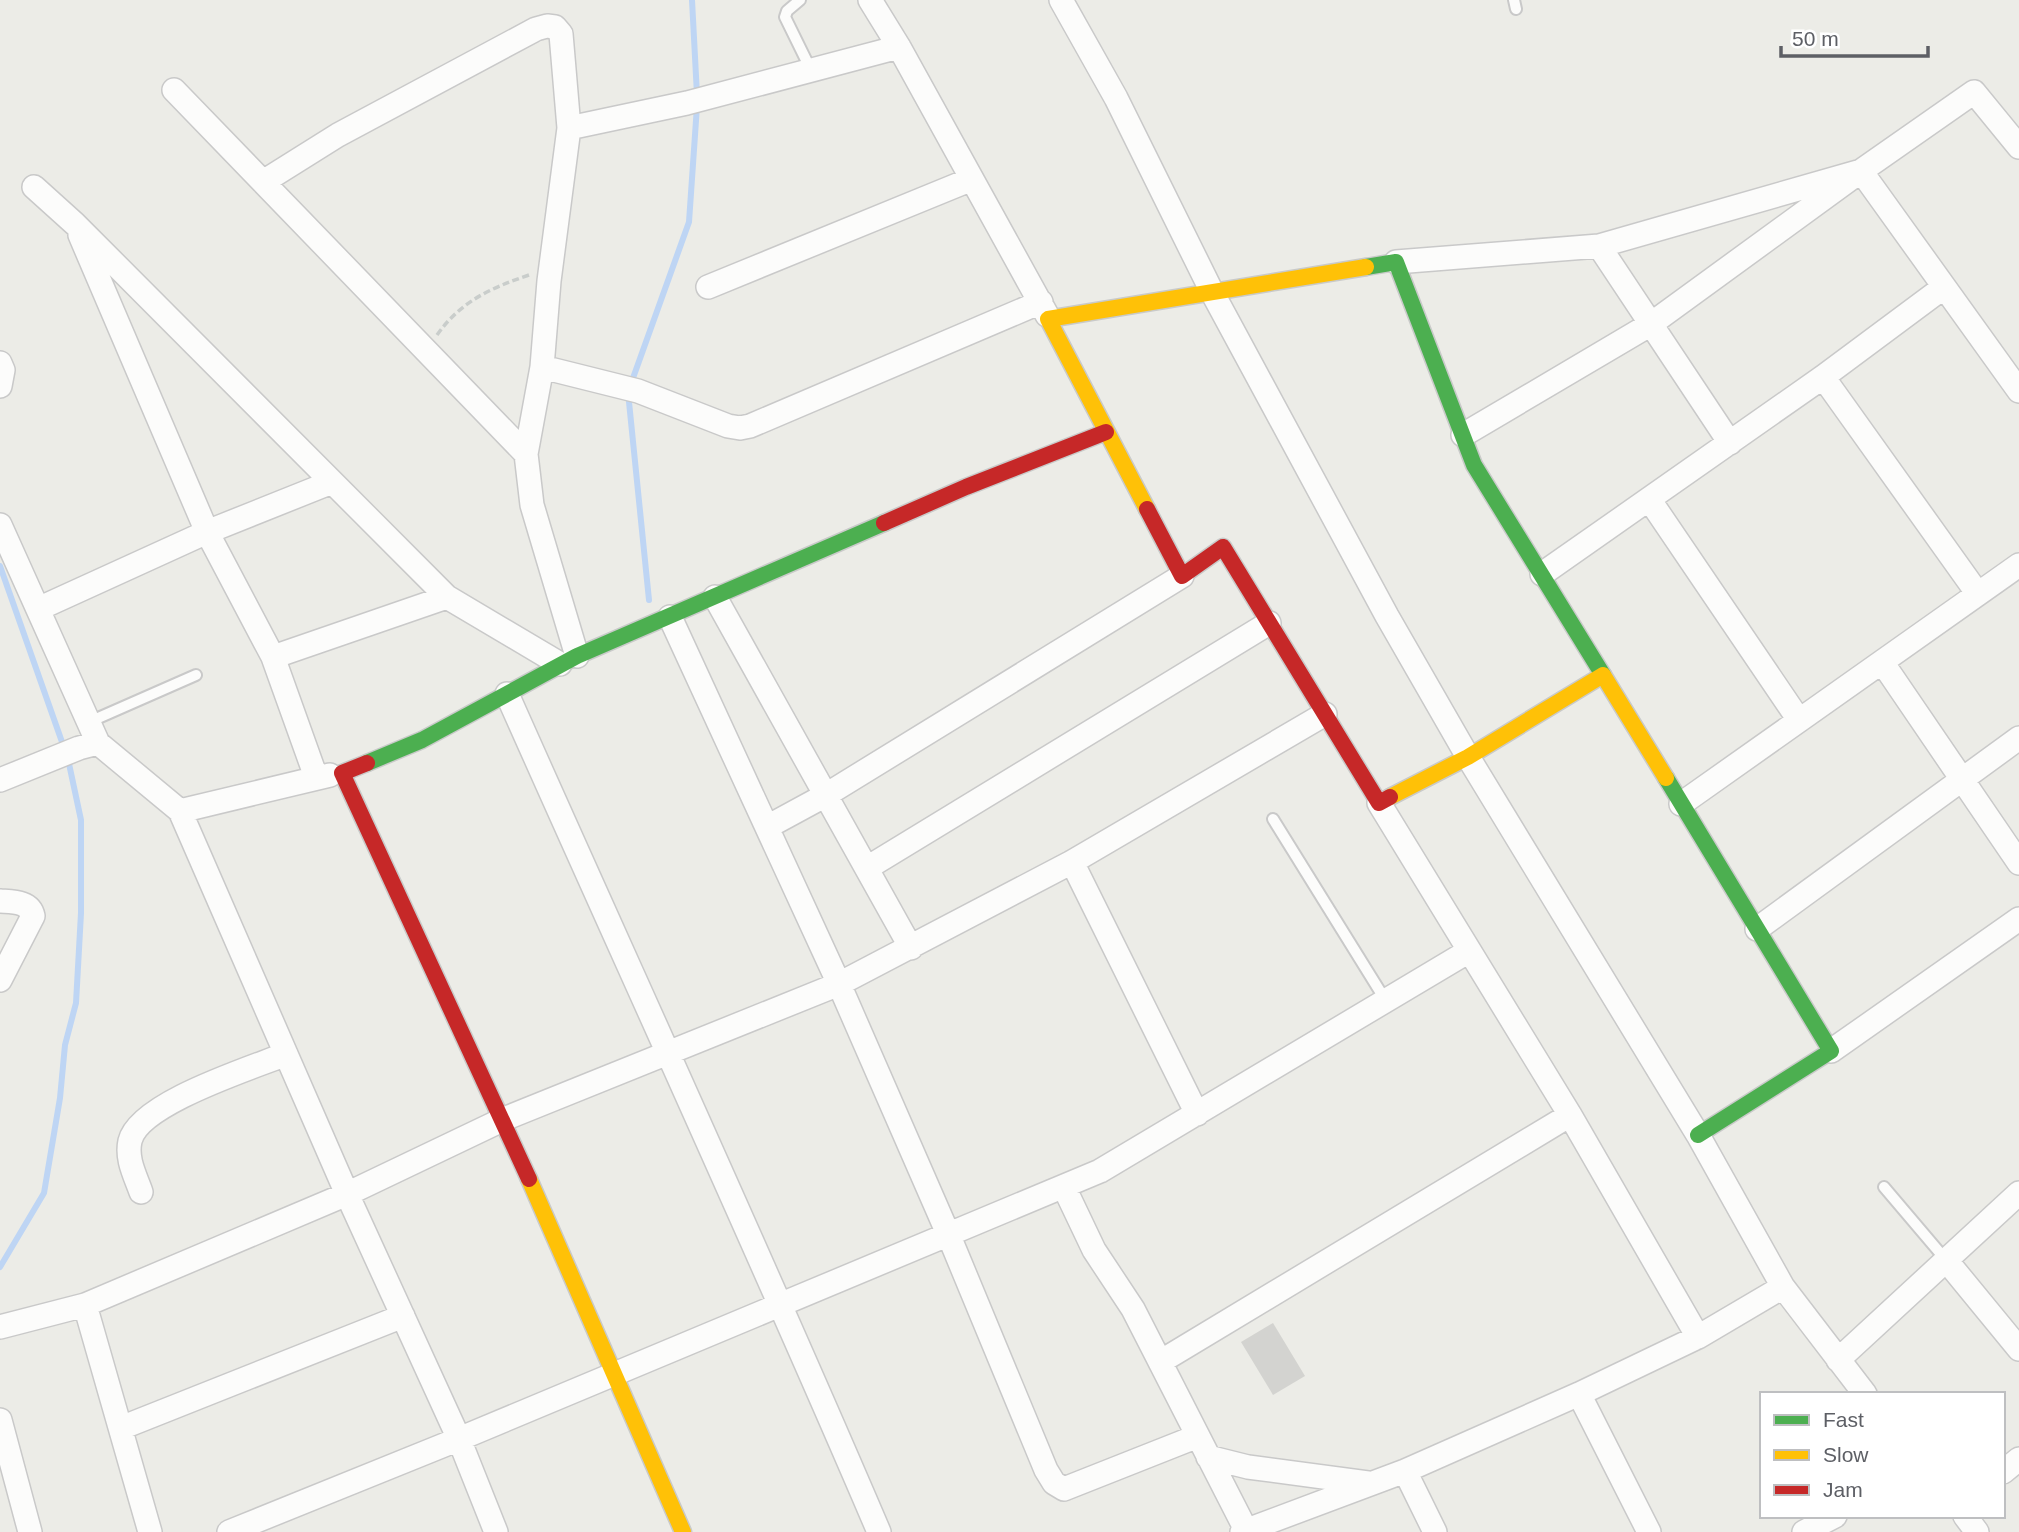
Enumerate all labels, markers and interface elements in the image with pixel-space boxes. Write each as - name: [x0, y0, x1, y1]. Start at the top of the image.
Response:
- scale bar: [1781, 14, 1928, 58]
- text: 50 m: [1792, 27, 1839, 50]
- legend: [1760, 1392, 2005, 1518]
- text: Fast: [1823, 1408, 1864, 1431]
- text: Slow: [1823, 1443, 1869, 1466]
- text: Jam: [1823, 1478, 1863, 1501]

